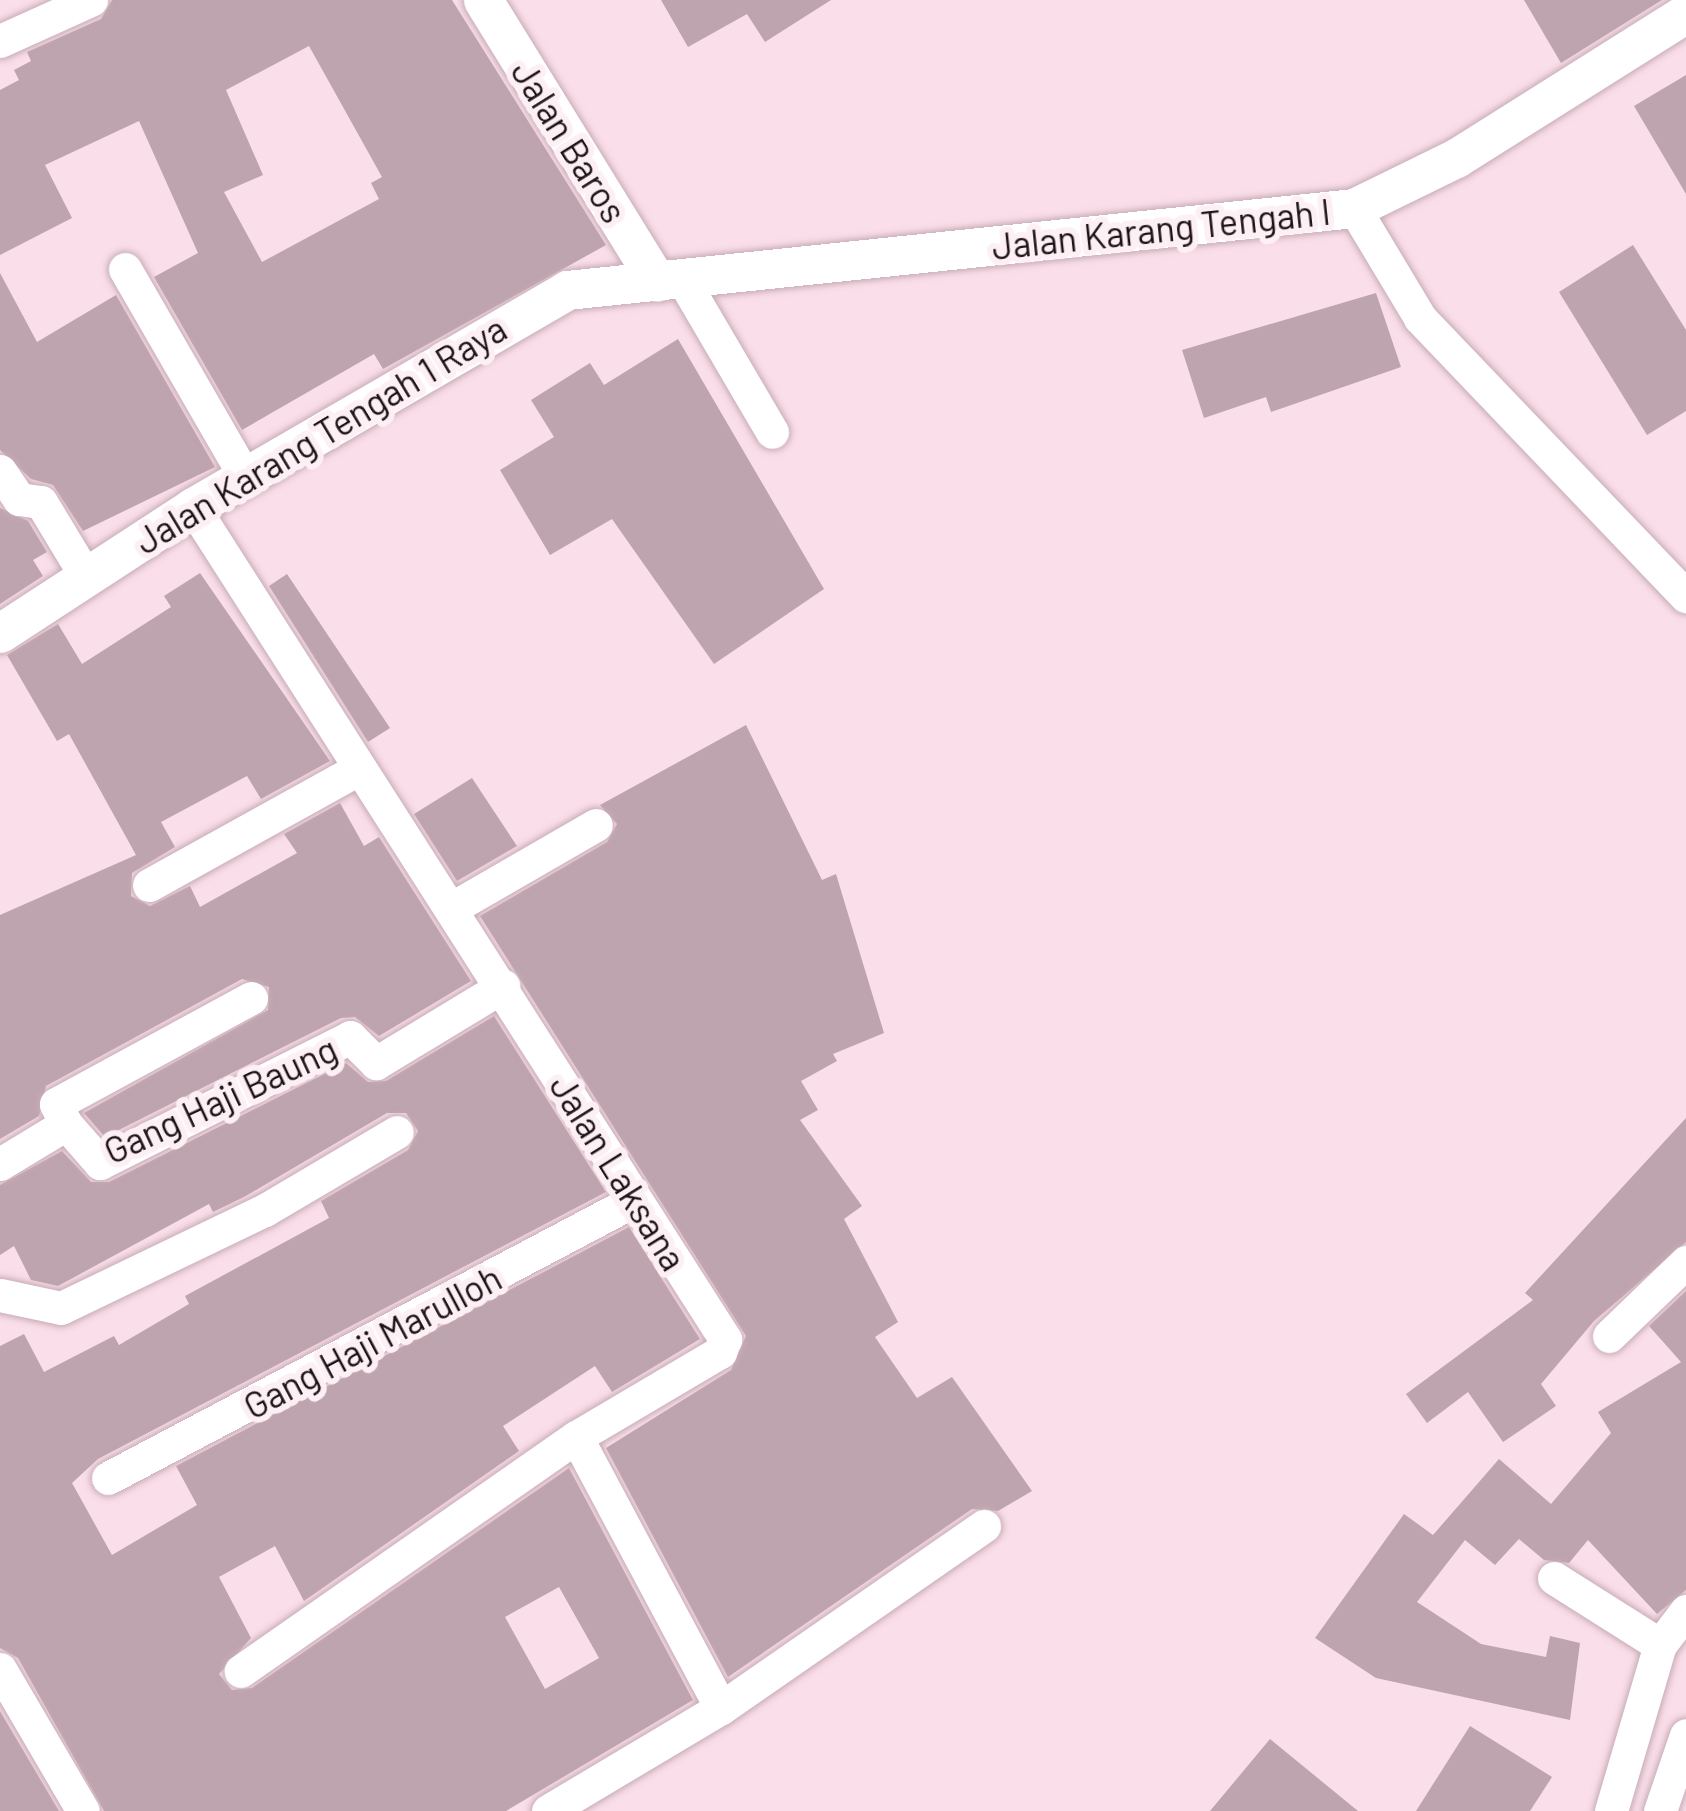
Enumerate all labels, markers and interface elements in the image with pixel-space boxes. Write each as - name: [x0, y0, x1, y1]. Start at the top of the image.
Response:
- street label: Jalan Baros: [503, 52, 637, 230]
- street label: Jalan Karang Tengah I: [990, 189, 1332, 267]
- street label: Jalan Karang Tengah 1 Raya: [126, 306, 514, 562]
- street label: Gang Haji Baung: [97, 1026, 343, 1172]
- street label: Jalan Laksana: [542, 1066, 696, 1278]
- street label: Gang Haji Marulloh: [236, 1255, 508, 1427]

